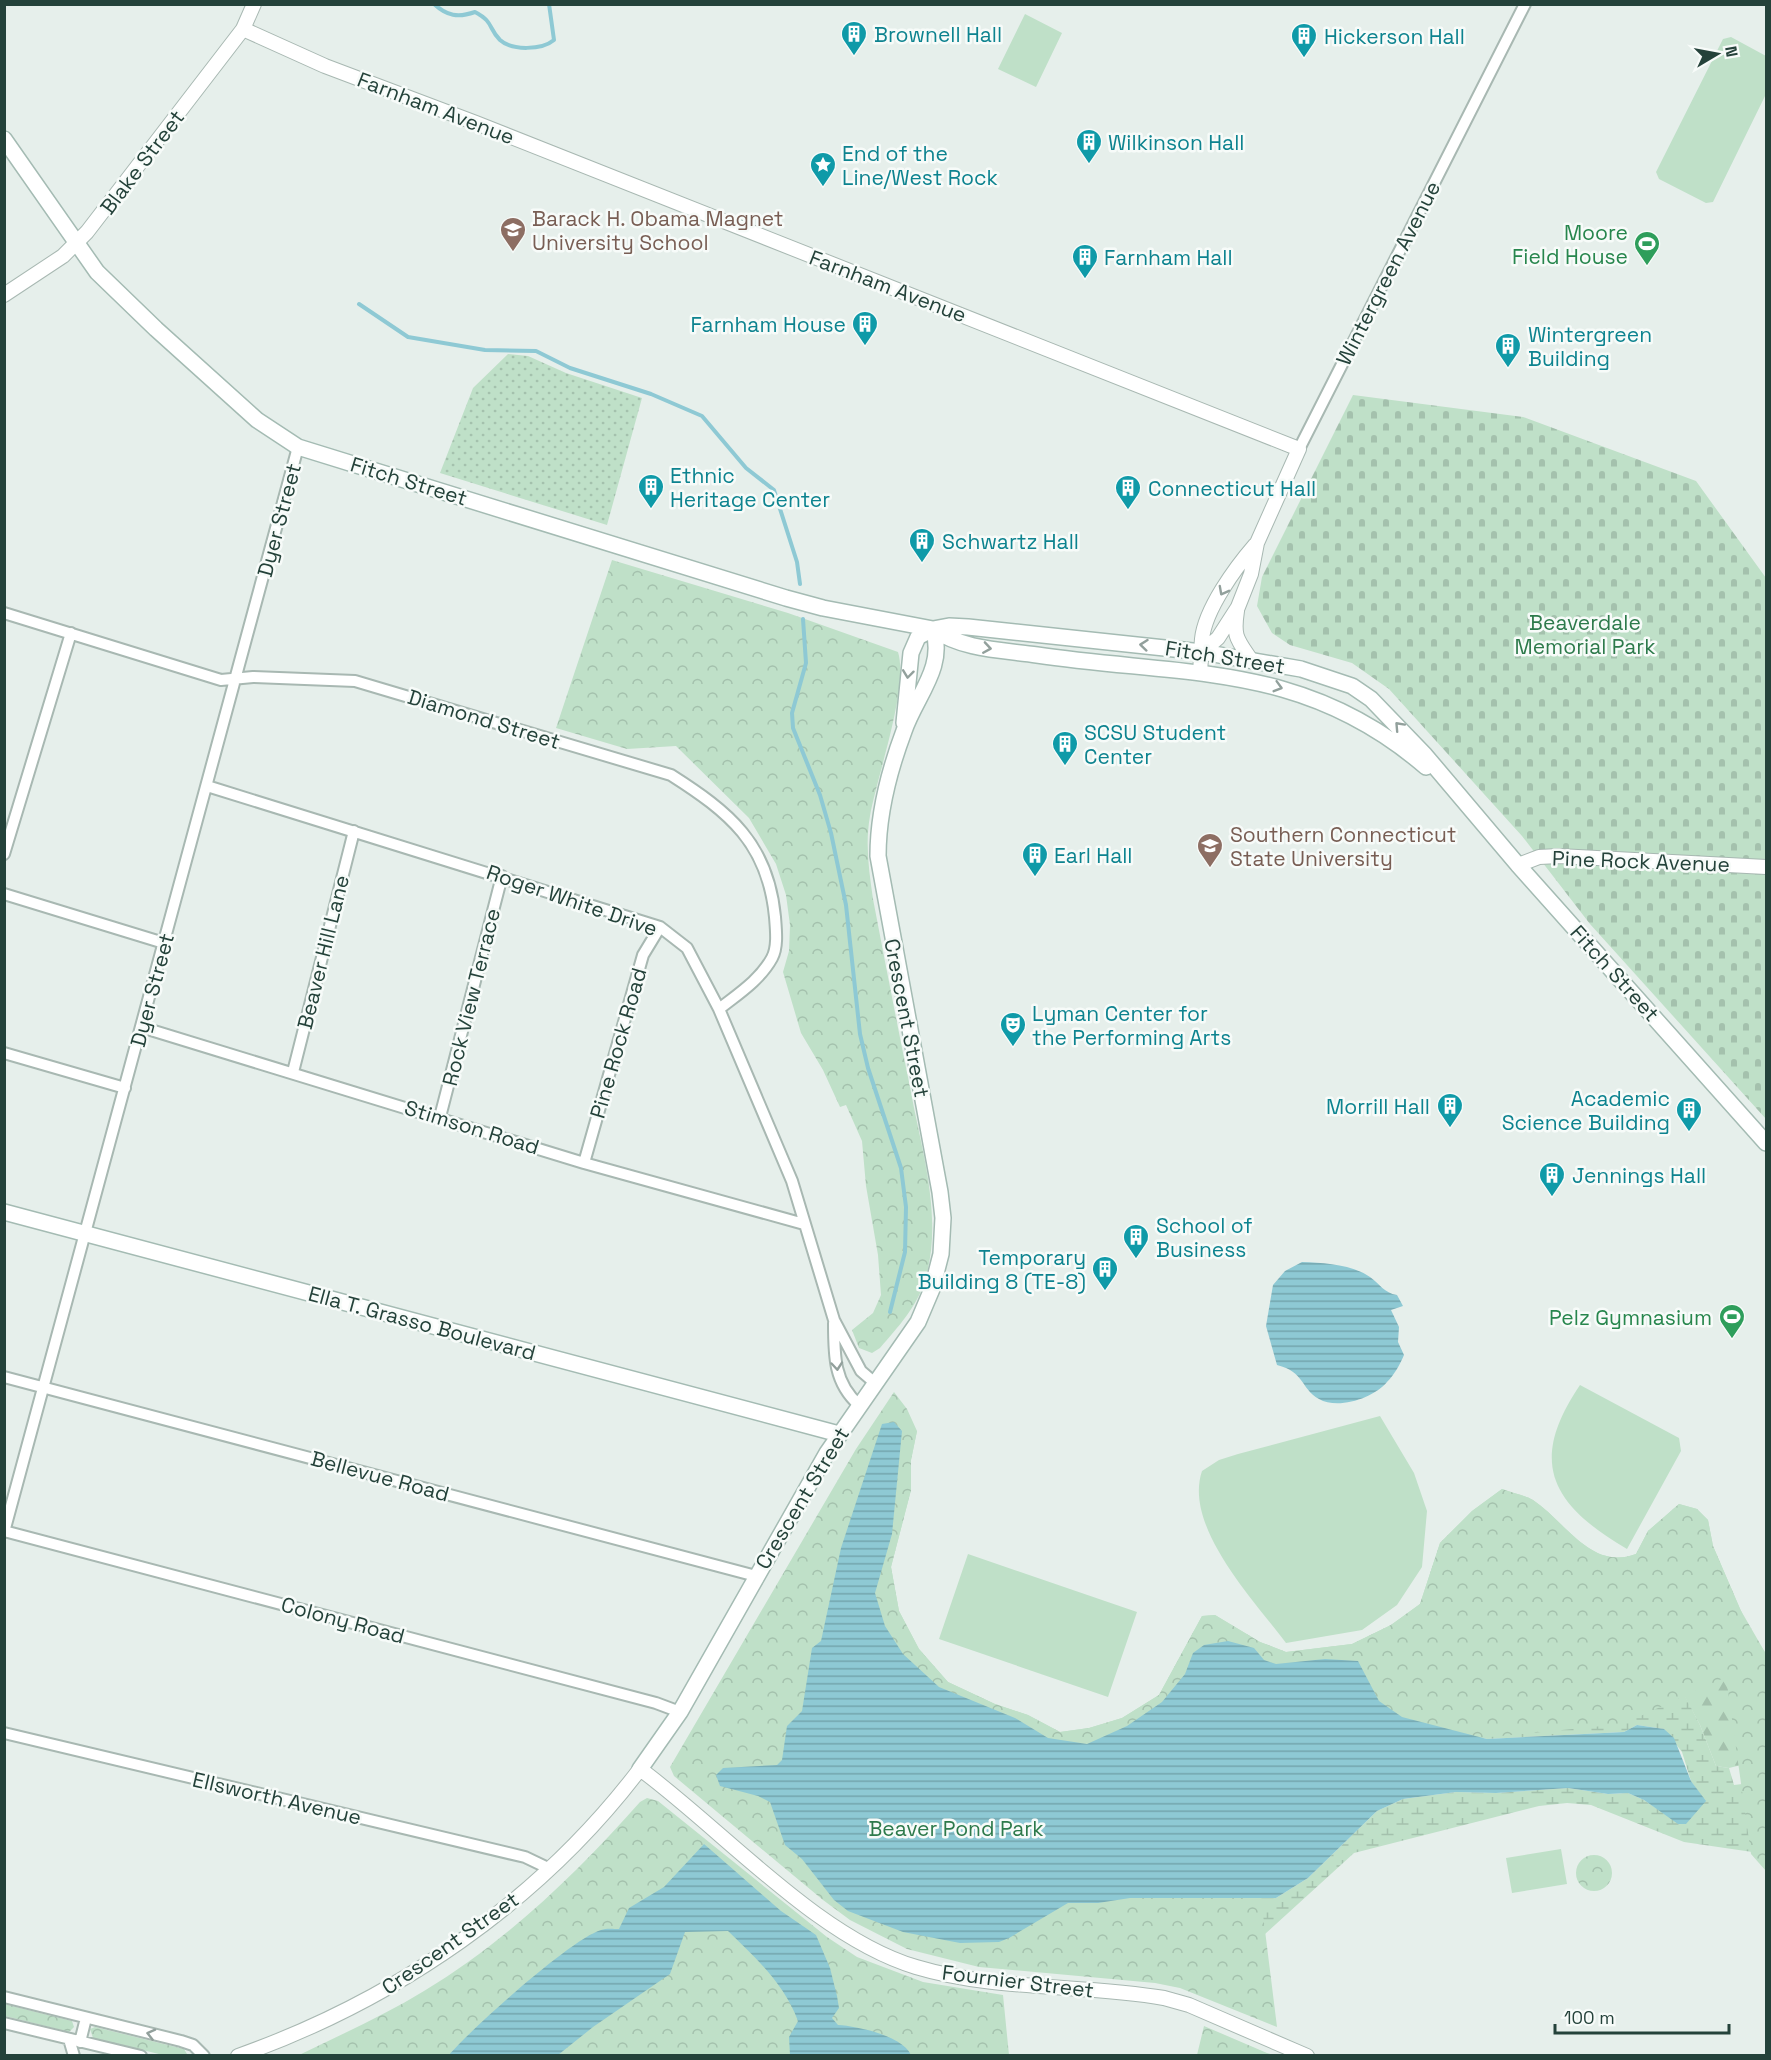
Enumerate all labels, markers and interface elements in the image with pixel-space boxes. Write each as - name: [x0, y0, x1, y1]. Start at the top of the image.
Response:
- building icon: Brownell Hall: [839, 19, 869, 57]
- place label: Brownell Hall: [874, 21, 1002, 48]
- building icon: Hickerson Hall: [1289, 21, 1319, 59]
- place label: Hickerson Hall: [1324, 23, 1465, 50]
- north arrow: [1687, 24, 1747, 84]
- text: N: [1720, 44, 1743, 59]
- street label: Farnham Avenue: [354, 66, 518, 150]
- street label: Blake Street: [94, 104, 190, 220]
- building icon: Wilkinson Hall: [1074, 127, 1104, 165]
- place label: Wilkinson Hall: [1108, 129, 1244, 156]
- place label: End of the Line/West Rock: [842, 140, 998, 191]
- place icon: End of the Line/West Rock: [808, 150, 838, 188]
- street label: Wintergreen Avenue: [1330, 176, 1446, 370]
- place label: Barack H. Obama Magnet University School: [532, 205, 784, 256]
- school or university icon: Barack H. Obama Magnet University School: [498, 215, 528, 253]
- place label: Moore Field House: [1512, 219, 1628, 270]
- sports icon: Moore Field House: [1632, 229, 1662, 267]
- building icon: Farnham Hall: [1070, 242, 1100, 280]
- street label: Farnham Avenue: [806, 244, 970, 328]
- place label: Farnham Hall: [1104, 244, 1233, 271]
- building icon: Farnham House: [850, 309, 880, 347]
- place label: Farnham House: [690, 311, 846, 338]
- place label: Wintergreen Building: [1528, 321, 1652, 372]
- building icon: Wintergreen Building: [1493, 331, 1523, 369]
- street label: Fitch Street: [347, 450, 471, 512]
- street label: Dyer Street: [251, 460, 307, 580]
- place label: Ethnic Heritage Center: [670, 462, 830, 513]
- building icon: Ethnic Heritage Center: [636, 472, 666, 510]
- building icon: Connecticut Hall: [1113, 473, 1143, 511]
- place label: Connecticut Hall: [1148, 475, 1316, 502]
- building icon: Schwartz Hall: [907, 526, 937, 564]
- place label: Schwartz Hall: [942, 528, 1079, 555]
- one-way arrow: [1219, 585, 1230, 595]
- park label: Beaverdale Memorial Park: [1515, 609, 1656, 660]
- street label: Fitch Street: [1163, 634, 1287, 680]
- one-way arrow: [1139, 640, 1148, 652]
- one-way arrow: [983, 641, 992, 653]
- one-way arrow: [902, 669, 915, 678]
- one-way arrow: [1272, 680, 1283, 692]
- street label: Diamond Street: [404, 683, 564, 755]
- place label: SCSU Student Center: [1084, 719, 1226, 770]
- one-way arrow: [1395, 722, 1406, 733]
- building icon: SCSU Student Center: [1050, 729, 1080, 767]
- place label: Southern Connecticut State University: [1230, 821, 1457, 872]
- school or university icon: Southern Connecticut State University: [1195, 831, 1225, 869]
- building icon: Earl Hall: [1020, 840, 1050, 878]
- place label: Earl Hall: [1054, 842, 1133, 869]
- street label: Pine Rock Avenue: [1552, 844, 1730, 878]
- street label: Roger White Drive: [483, 858, 661, 942]
- street label: Beaver Hill Lane: [291, 872, 355, 1032]
- street label: Rock View Terrace: [436, 905, 506, 1089]
- street label: Fitch Street: [1565, 919, 1665, 1027]
- street label: Dyer Street: [124, 930, 180, 1050]
- street label: Crescent Street: [878, 936, 936, 1100]
- street label: Pine Rock Road: [584, 965, 652, 1121]
- place label: Lyman Center for the Performing Arts: [1032, 1000, 1231, 1051]
- theatre icon: Lyman Center for the Performing Arts: [998, 1010, 1028, 1048]
- place label: Academic Science Building: [1502, 1085, 1670, 1136]
- building icon: Morrill Hall: [1435, 1091, 1465, 1129]
- place label: Morrill Hall: [1326, 1093, 1430, 1120]
- street label: Stimson Road: [401, 1094, 543, 1160]
- building icon: Academic Science Building: [1674, 1095, 1704, 1133]
- building icon: Jennings Hall: [1537, 1160, 1567, 1198]
- place label: Jennings Hall: [1572, 1162, 1706, 1189]
- place label: School of Business: [1156, 1212, 1253, 1263]
- building icon: School of Business: [1121, 1222, 1151, 1260]
- place label: Temporary Building 8 (TE-8): [918, 1244, 1086, 1295]
- building icon: Temporary Building 8 (TE-8): [1090, 1254, 1120, 1292]
- street label: Ella T. Grasso Boulevard: [305, 1280, 539, 1366]
- sports icon: Pelz Gymnasium: [1717, 1302, 1747, 1340]
- place label: Pelz Gymnasium: [1549, 1304, 1712, 1331]
- one-way arrow: [830, 1362, 843, 1371]
- street label: Crescent Street: [749, 1422, 855, 1574]
- street label: Bellevue Road: [308, 1445, 452, 1507]
- street label: Colony Road: [278, 1591, 408, 1649]
- street label: Ellsworth Avenue: [190, 1765, 364, 1831]
- park label: Beaver Pond Park: [868, 1815, 1044, 1842]
- street label: Crescent Street: [376, 1886, 524, 2000]
- street label: Fournier Street: [940, 1958, 1096, 2004]
- scale bar: [1555, 1997, 1729, 2035]
- text: 100 m: [1564, 2006, 1615, 2029]
- one-way arrow: [147, 2028, 157, 2041]

